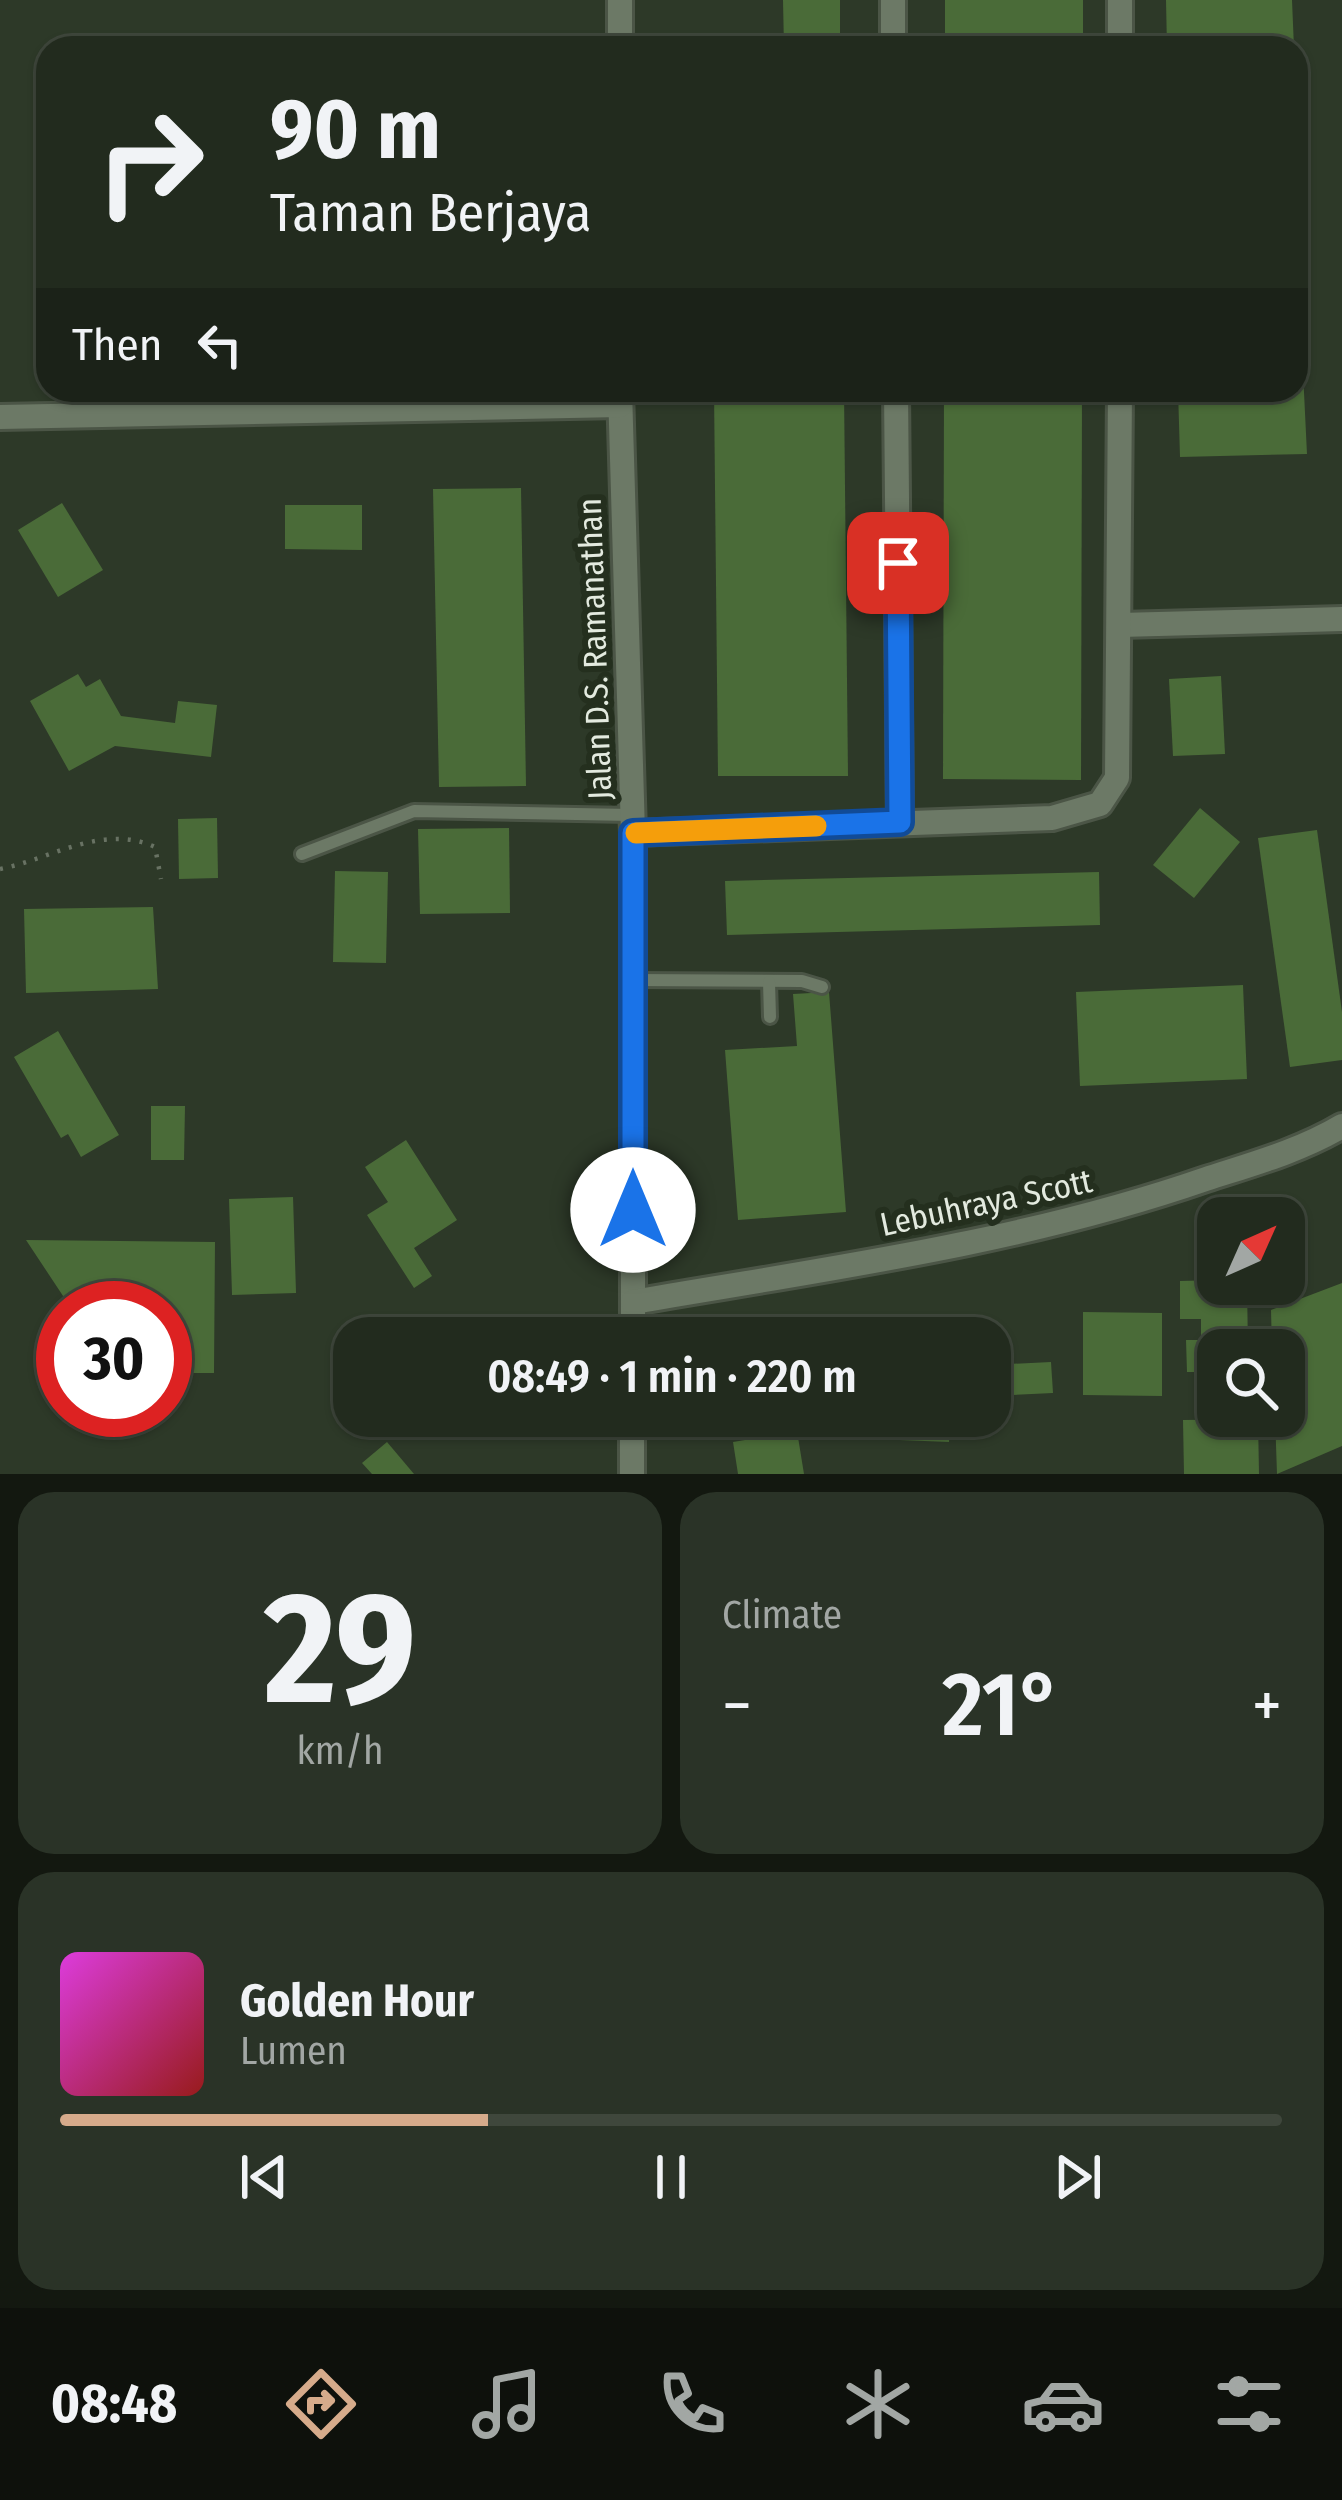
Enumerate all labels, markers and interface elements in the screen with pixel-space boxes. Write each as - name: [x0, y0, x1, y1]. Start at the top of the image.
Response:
- text: 90 m: [270, 79, 441, 180]
- icon: right: [72, 84, 228, 240]
- text: Taman Berjaya: [270, 181, 591, 245]
- icon: left: [187, 312, 253, 378]
- text: Then: [72, 318, 163, 372]
- street label: Jalan D.S. Ramanathan: [570, 497, 620, 801]
- pin: [847, 512, 949, 614]
- icon: arrive: [865, 530, 931, 596]
- position arrow: [570, 1147, 696, 1273]
- street label: Lebuhraya Scott: [877, 1161, 1096, 1245]
- north arrow: [1197, 1197, 1305, 1305]
- map controls: [1197, 1197, 1305, 1437]
- speed limit sign: 30: [36, 1281, 192, 1437]
- button: search: [1197, 1329, 1305, 1437]
- text: 08:49 · 1 min · 220 m: [487, 1350, 857, 1404]
- text: 29: [264, 1556, 416, 1743]
- text: Climate: [722, 1592, 842, 1638]
- text: 21°: [942, 1651, 1061, 1759]
- text: −: [722, 1666, 752, 1745]
- text: +: [1252, 1666, 1282, 1745]
- text: km/h: [297, 1728, 383, 1774]
- text: Golden Hour: [240, 1974, 474, 2028]
- text: Lumen: [240, 2028, 347, 2074]
- icon: previous: [231, 2144, 297, 2210]
- icon: pause: [638, 2144, 704, 2210]
- icon: next: [1045, 2144, 1111, 2210]
- icon: directions: [279, 2362, 363, 2446]
- icon: music: [465, 2362, 549, 2446]
- icon: phone: [650, 2362, 734, 2446]
- icon: climate: [836, 2362, 920, 2446]
- icon: car: [1021, 2362, 1105, 2446]
- icon: filters: [1207, 2362, 1291, 2446]
- text: 08:48: [51, 2372, 177, 2436]

